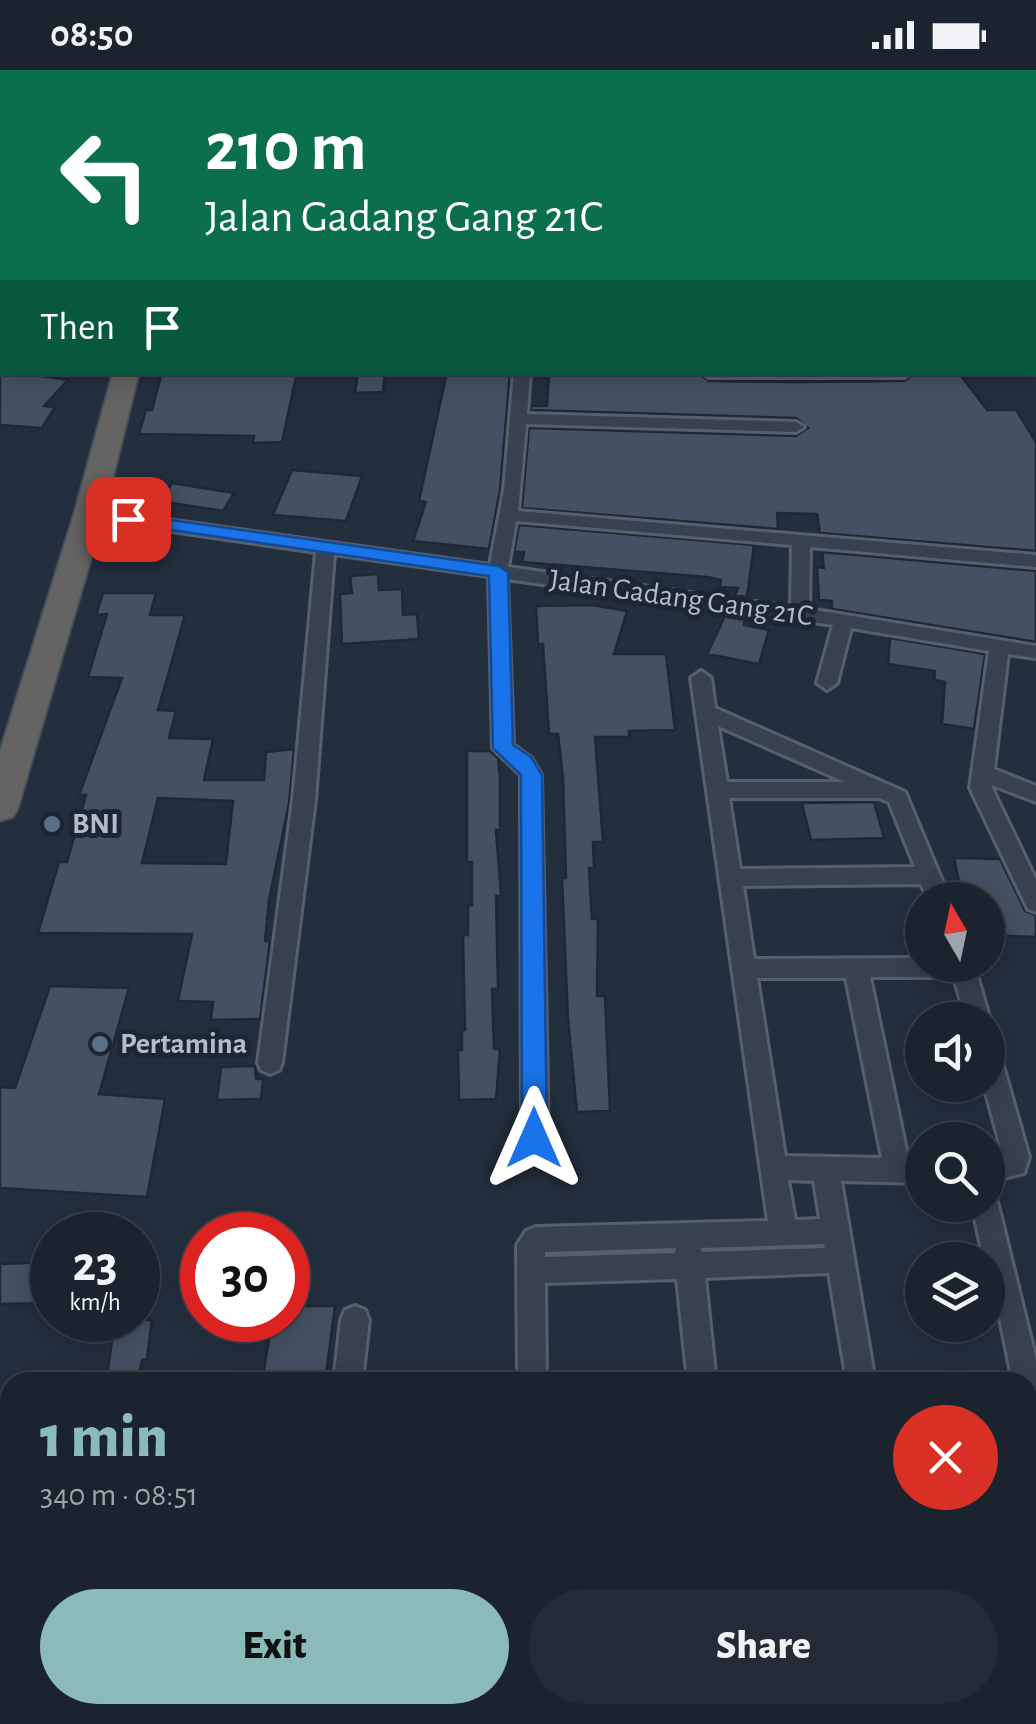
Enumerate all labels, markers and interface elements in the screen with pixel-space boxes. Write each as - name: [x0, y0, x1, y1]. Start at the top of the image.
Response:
- text: 08:50: [50, 16, 133, 54]
- icon: left: [40, 110, 170, 240]
- text: 210 m: [205, 113, 367, 183]
- text: Jalan Gadang Gang 21C: [205, 195, 603, 240]
- icon: arrive: [135, 300, 190, 355]
- text: Then: [40, 309, 115, 347]
- pin: [86, 477, 171, 562]
- icon: arrive: [101, 492, 156, 547]
- street label: Jalan Gadang Gang 21C: [547, 565, 815, 631]
- place label: BNI: [72, 809, 119, 839]
- marker: BNI: [41, 813, 63, 835]
- north arrow: [905, 882, 1005, 982]
- map controls: [905, 882, 1005, 1342]
- button: sound: [905, 1002, 1005, 1102]
- place label: Pertamina: [120, 1029, 247, 1059]
- marker: Pertamina: [89, 1033, 111, 1055]
- position arrow: [482, 1086, 586, 1190]
- button: search: [905, 1122, 1005, 1222]
- speed limit sign: 30: [180, 1212, 310, 1342]
- text: 23: [72, 1240, 118, 1290]
- button: layers: [905, 1242, 1005, 1342]
- text: km/h: [69, 1290, 121, 1315]
- button: close: [893, 1405, 998, 1510]
- text: 1 min: [40, 1408, 168, 1468]
- text: 340 m · 08:51: [40, 1479, 198, 1511]
- button: Exit: [40, 1589, 509, 1704]
- button: Share: [529, 1589, 998, 1704]

